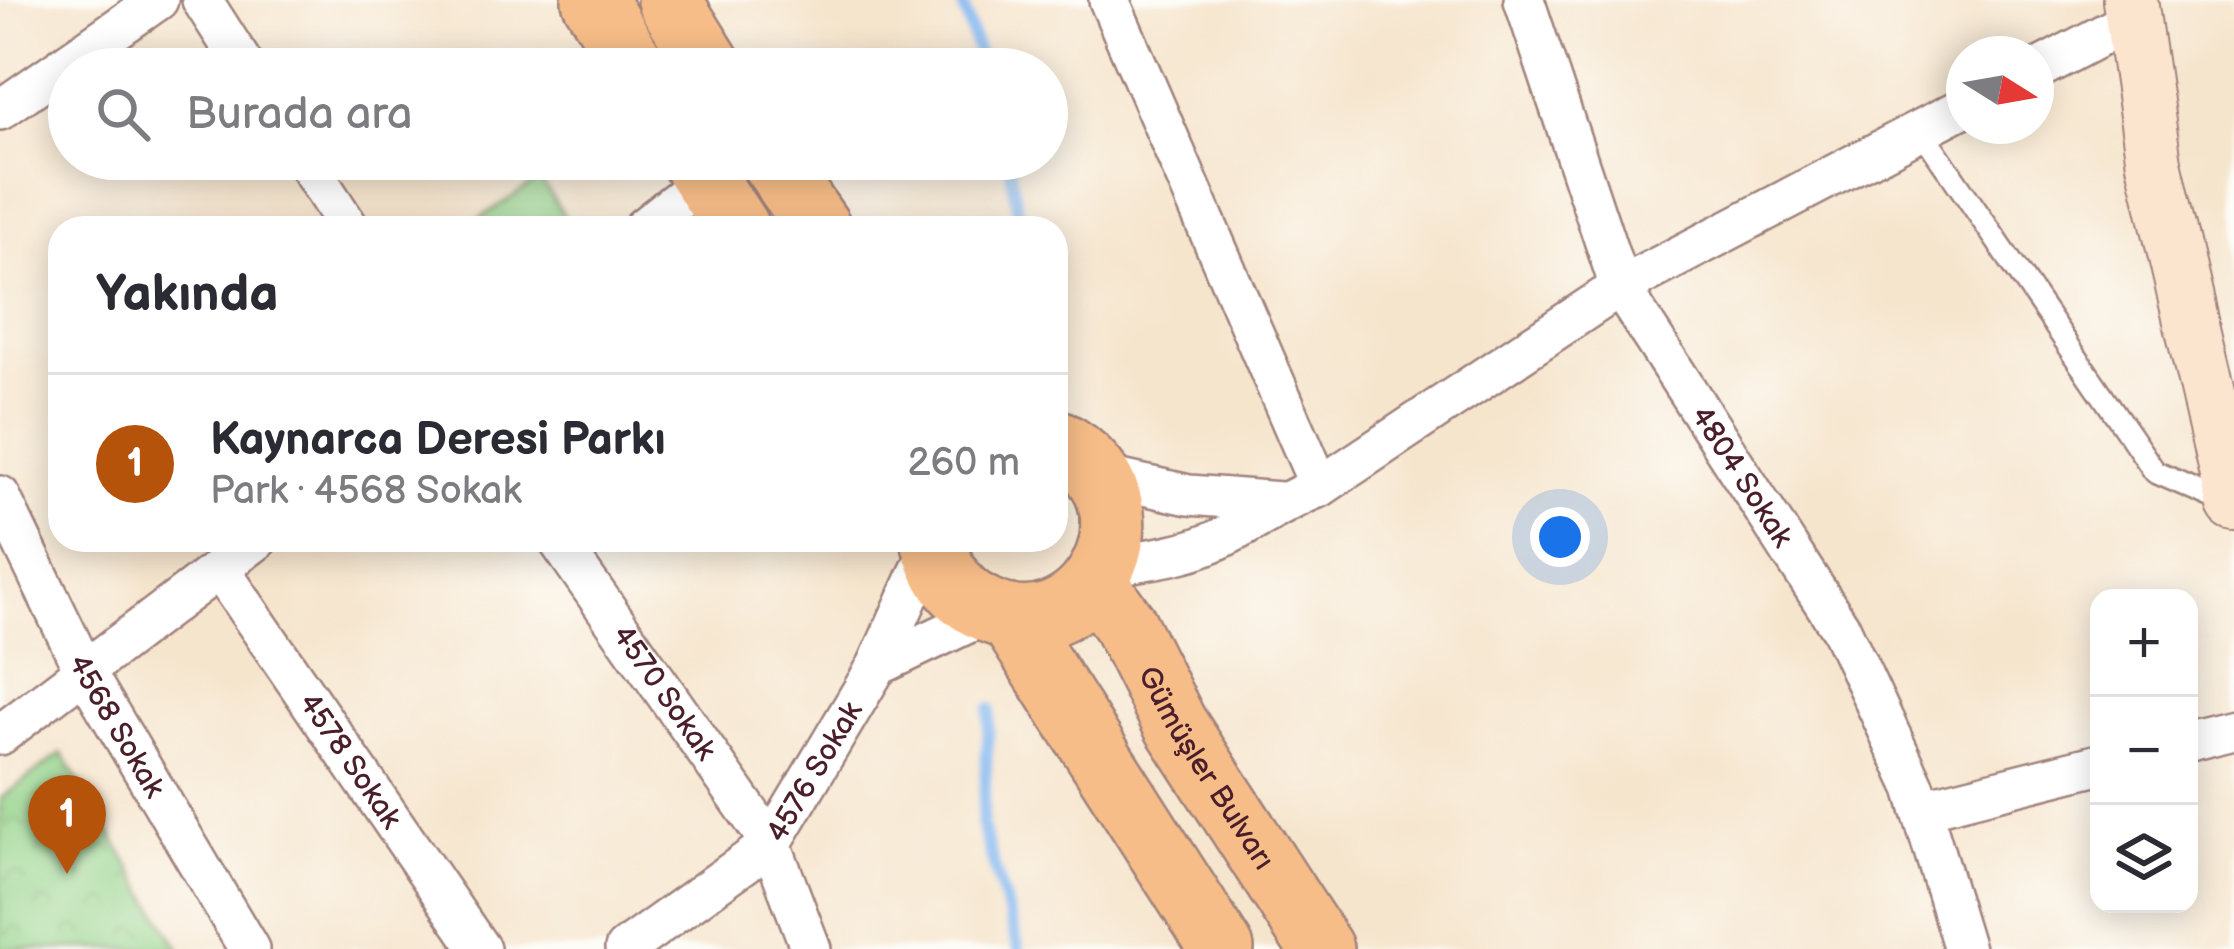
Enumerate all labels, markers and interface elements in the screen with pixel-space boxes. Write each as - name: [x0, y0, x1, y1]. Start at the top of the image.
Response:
- north arrow: [1946, 36, 2054, 144]
- search box: [48, 48, 1068, 180]
- icon: search: [90, 81, 156, 147]
- text: Burada ara: [186, 87, 412, 142]
- text: Yakında: [96, 264, 279, 325]
- street label: 4804 Sokak: [1683, 400, 1800, 554]
- text: Kaynarca Deresi Parkı: [210, 413, 666, 468]
- text: 1: [127, 440, 143, 487]
- text: 260 m: [907, 440, 1020, 487]
- text: Park · 4568 Sokak: [210, 468, 522, 515]
- your location: [1530, 507, 1590, 567]
- map controls: [2090, 589, 2198, 913]
- button: +: [2090, 589, 2198, 697]
- street label: 4570 Sokak: [604, 618, 724, 768]
- street label: 4568 Sokak: [60, 649, 172, 805]
- street label: Gümüşler Bulvarı: [1130, 660, 1282, 877]
- street label: 4578 Sokak: [291, 686, 409, 836]
- street label: 4576 Sokak: [759, 695, 871, 849]
- button: −: [2090, 697, 2198, 805]
- pin: 1: [28, 775, 106, 874]
- button: layers: [2090, 805, 2198, 913]

